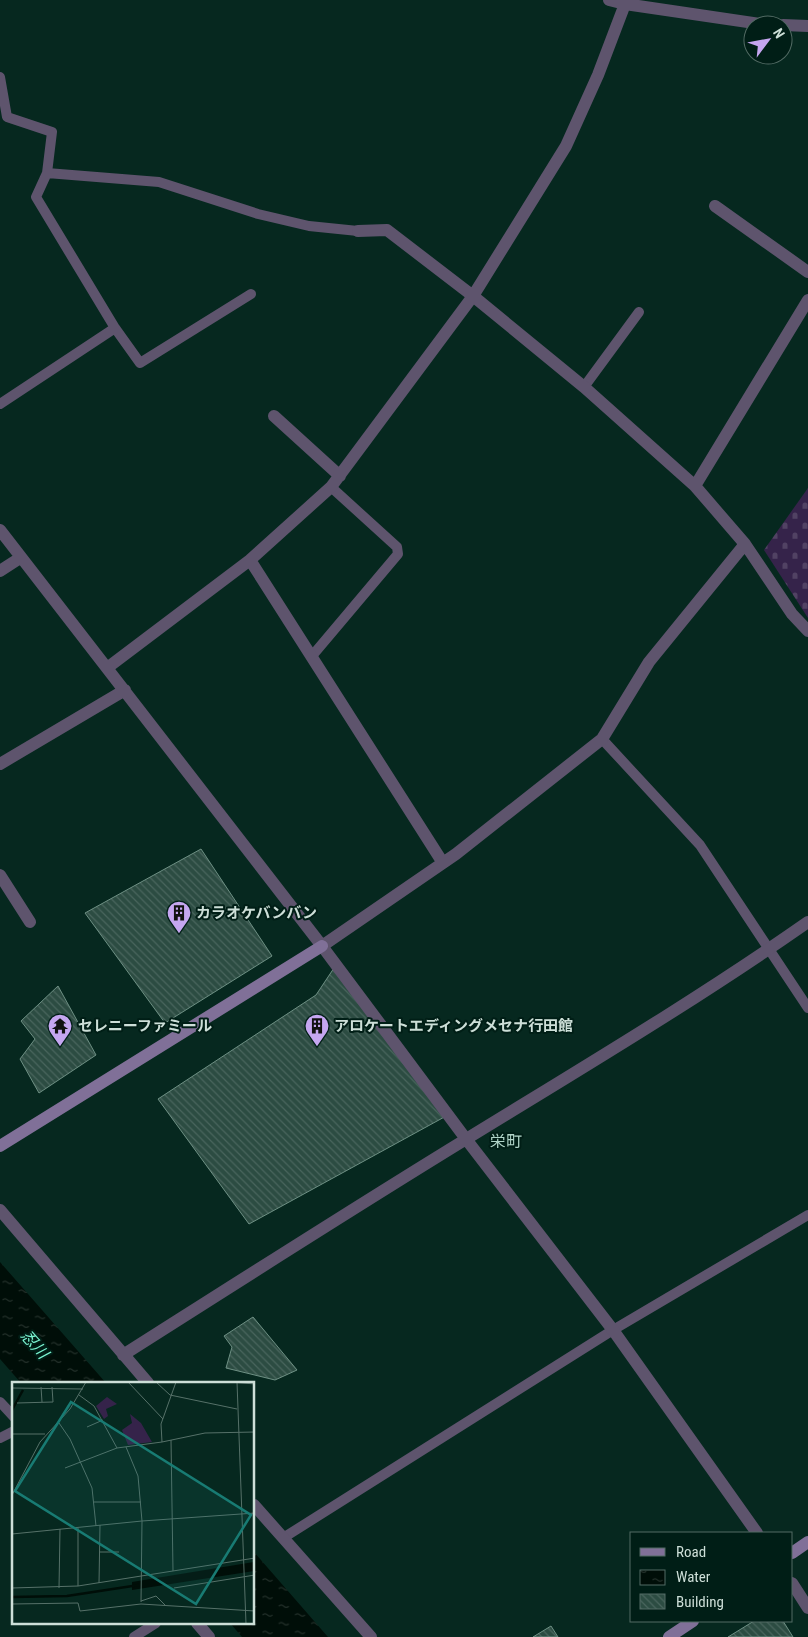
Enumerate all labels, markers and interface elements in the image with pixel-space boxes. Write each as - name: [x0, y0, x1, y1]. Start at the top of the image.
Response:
- north arrow: [743, 15, 793, 65]
- text: N: [770, 25, 788, 41]
- building icon: カラオケバンバン: [166, 900, 192, 934]
- place label: カラオケバンバン: [196, 904, 317, 922]
- temple icon: セレニーファミール: [47, 1013, 73, 1047]
- building icon: アロケートエディングメセナ行田館: [304, 1013, 330, 1047]
- place label: セレニーファミール: [78, 1017, 212, 1035]
- place label: アロケートエディングメセナ行田館: [334, 1017, 573, 1035]
- district label: 栄町: [490, 1132, 522, 1151]
- water label: 忍川: [17, 1326, 54, 1364]
- inset map: [12, 1382, 255, 1624]
- legend: [630, 1532, 793, 1622]
- text: Road: [676, 1543, 706, 1561]
- text: Water: [676, 1568, 711, 1586]
- text: Building: [676, 1593, 724, 1611]

